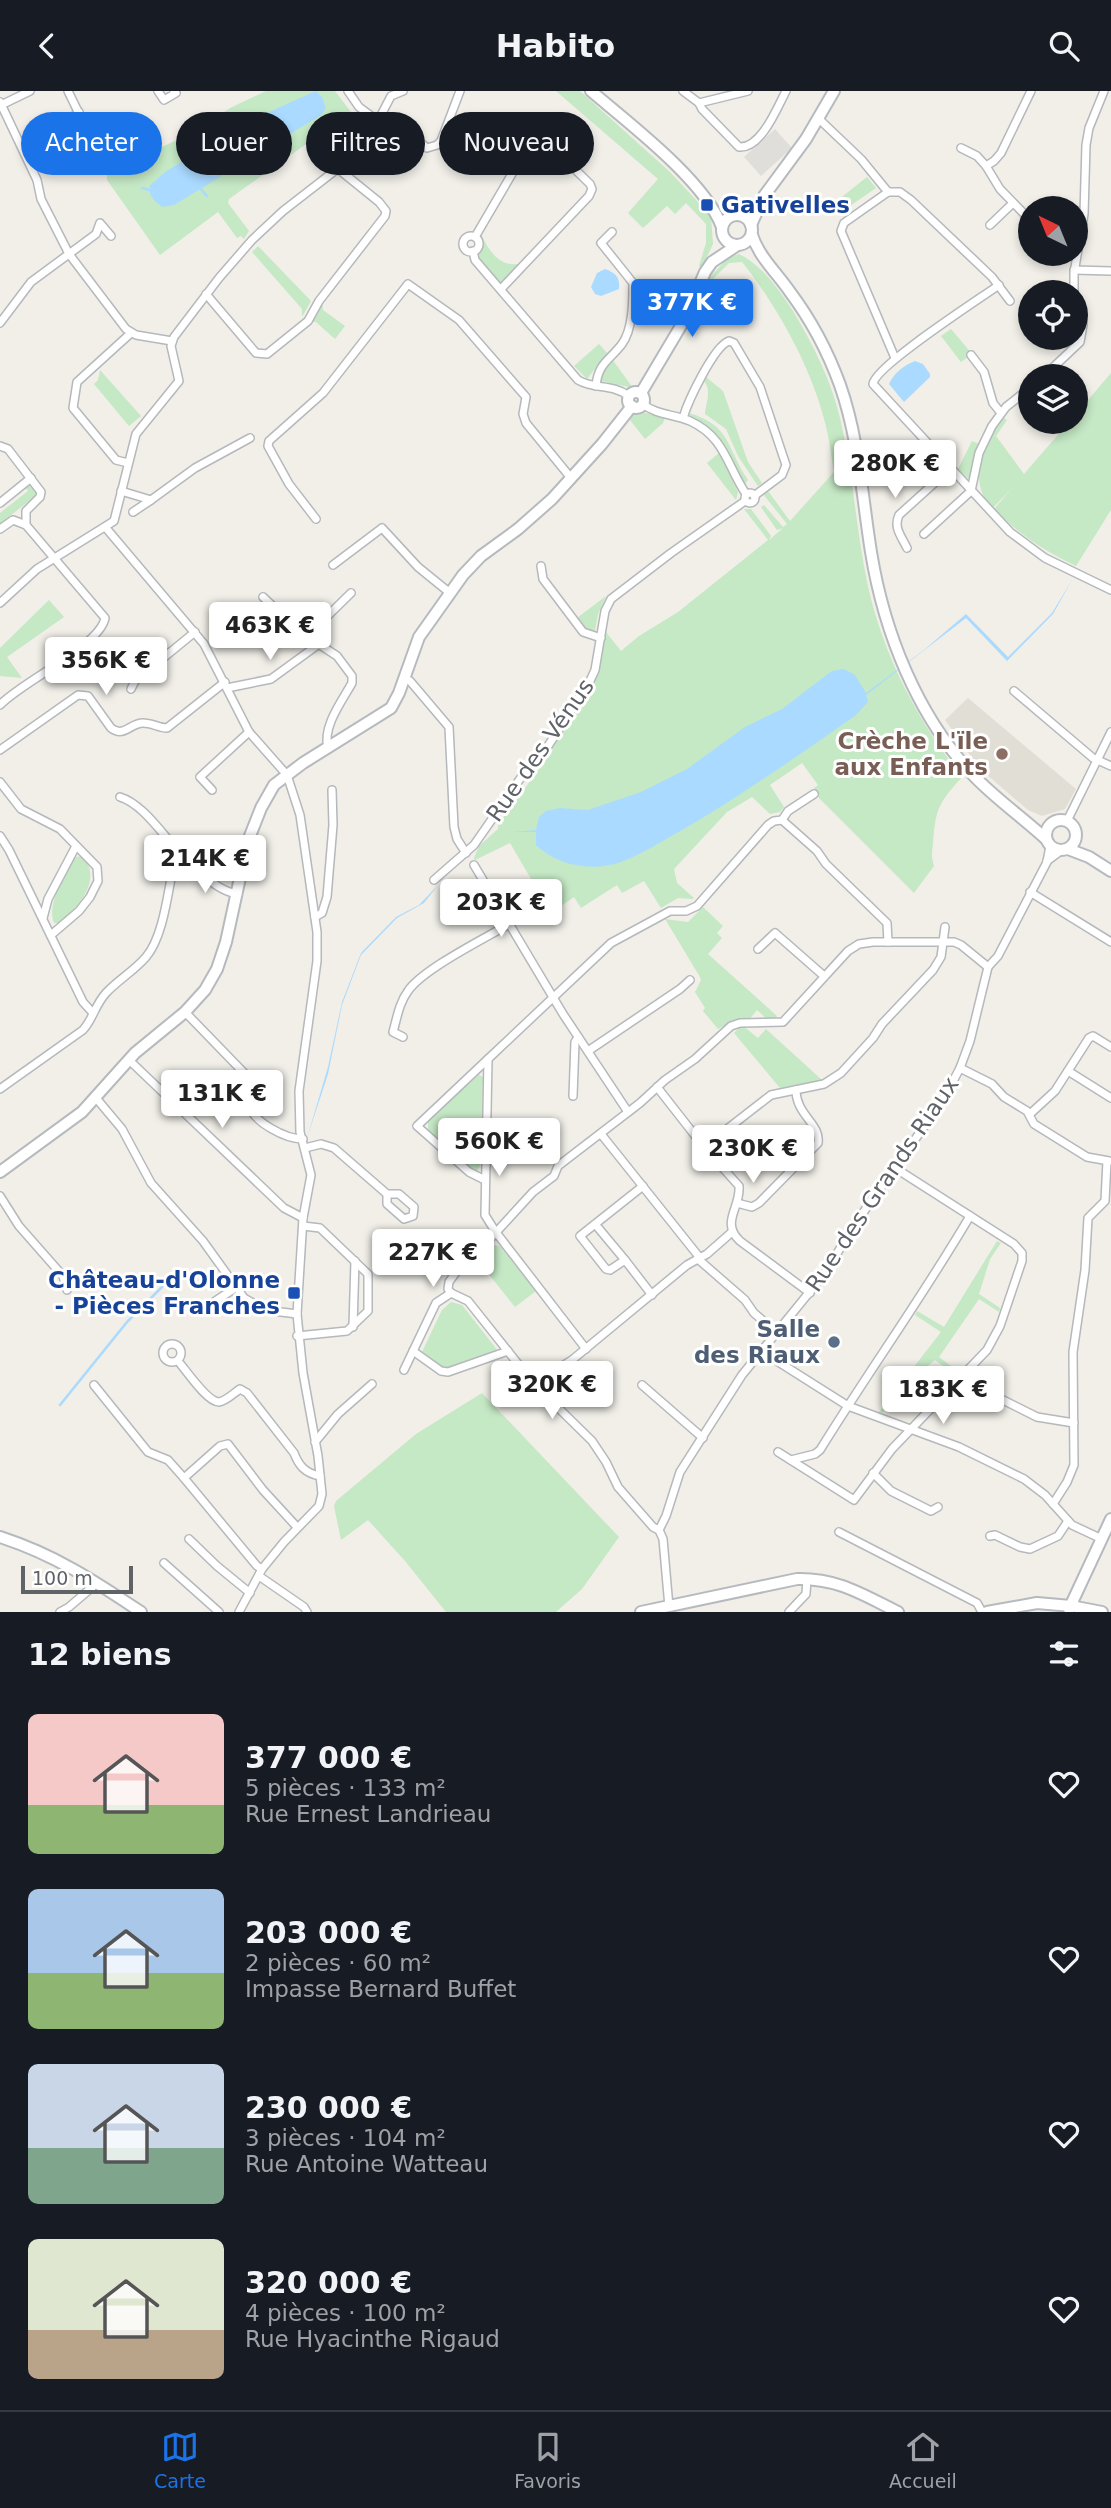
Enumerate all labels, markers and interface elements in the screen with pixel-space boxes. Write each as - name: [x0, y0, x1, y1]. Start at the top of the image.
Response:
- icon: back: [28, 27, 66, 65]
- text: Habito: [496, 27, 615, 65]
- icon: search: [1045, 27, 1083, 65]
- chip: Acheter: [21, 112, 162, 175]
- chip: Louer: [176, 112, 292, 175]
- chip: Filtres: [306, 112, 425, 175]
- chip: Nouveau: [439, 112, 594, 175]
- place label: Gativelles: [721, 192, 850, 218]
- north arrow: [1018, 196, 1088, 266]
- map controls: [1018, 196, 1088, 434]
- marker: Gativelles: [699, 197, 715, 213]
- pin: 377K €: [635, 279, 749, 339]
- button: locate: [1018, 280, 1088, 350]
- text: 377K €: [647, 289, 737, 315]
- button: layers: [1018, 364, 1088, 434]
- pin: 280K €: [838, 441, 952, 500]
- text: 280K €: [850, 450, 940, 476]
- pin: 463K €: [213, 603, 327, 662]
- text: 463K €: [225, 612, 315, 638]
- pin: 356K €: [49, 637, 163, 697]
- text: 356K €: [61, 647, 151, 673]
- street label: Rue des Vénus: [481, 674, 599, 826]
- place label: Crèche L'ïle aux Enfants: [835, 728, 988, 780]
- marker: Crèche L'ïle aux Enfants: [994, 746, 1010, 762]
- pin: 214K €: [148, 835, 262, 895]
- text: 214K €: [160, 845, 250, 871]
- pin: 203K €: [444, 879, 558, 939]
- text: 203K €: [456, 889, 546, 915]
- pin: 131K €: [165, 1070, 279, 1130]
- street label: Rue des Grands Riaux: [800, 1072, 964, 1296]
- text: 131K €: [177, 1080, 267, 1106]
- pin: 560K €: [442, 1119, 556, 1178]
- pin: 230K €: [696, 1125, 810, 1185]
- text: 560K €: [454, 1128, 544, 1154]
- text: 230K €: [708, 1135, 798, 1161]
- pin: 227K €: [376, 1229, 490, 1289]
- text: 227K €: [388, 1239, 478, 1265]
- place label: Château-d'Olonne - Pièces Franches: [48, 1267, 280, 1319]
- marker: Château-d'Olonne - Pièces Franches: [286, 1285, 302, 1301]
- place label: Salle des Riaux: [694, 1316, 820, 1368]
- marker: Salle des Riaux: [826, 1334, 842, 1350]
- pin: 320K €: [495, 1361, 609, 1421]
- pin: 183K €: [886, 1367, 1000, 1426]
- text: 320K €: [507, 1371, 597, 1397]
- text: 183K €: [898, 1376, 988, 1402]
- scale bar: [21, 1563, 133, 1595]
- text: 100 m: [32, 1567, 93, 1589]
- icon: filters: [1045, 1635, 1083, 1673]
- text: 12 biens: [28, 1637, 172, 1672]
- text: 377 000 €: [245, 1740, 412, 1775]
- icon: home: [84, 1742, 168, 1826]
- icon: heart: [1045, 1765, 1083, 1803]
- text: 5 pièces · 133 m²: [245, 1775, 446, 1801]
- text: Rue Ernest Landrieau: [245, 1801, 491, 1827]
- text: 203 000 €: [245, 1915, 412, 1950]
- icon: home: [84, 1917, 168, 2001]
- icon: heart: [1045, 1940, 1083, 1978]
- text: 2 pièces · 60 m²: [245, 1950, 431, 1976]
- text: Impasse Bernard Buffet: [245, 1976, 516, 2002]
- text: 230 000 €: [245, 2090, 412, 2125]
- icon: home: [84, 2092, 168, 2176]
- icon: heart: [1045, 2115, 1083, 2153]
- text: 3 pièces · 104 m²: [245, 2125, 446, 2151]
- text: Rue Antoine Watteau: [245, 2151, 488, 2177]
- text: 320 000 €: [245, 2265, 412, 2300]
- icon: home: [84, 2267, 168, 2351]
- icon: heart: [1045, 2290, 1083, 2328]
- text: 4 pièces · 100 m²: [245, 2300, 446, 2326]
- text: Rue Hyacinthe Rigaud: [245, 2326, 500, 2352]
- tab: Carte: [154, 2428, 206, 2492]
- tab: Favoris: [514, 2428, 581, 2492]
- tab: Accueil: [889, 2428, 957, 2492]

